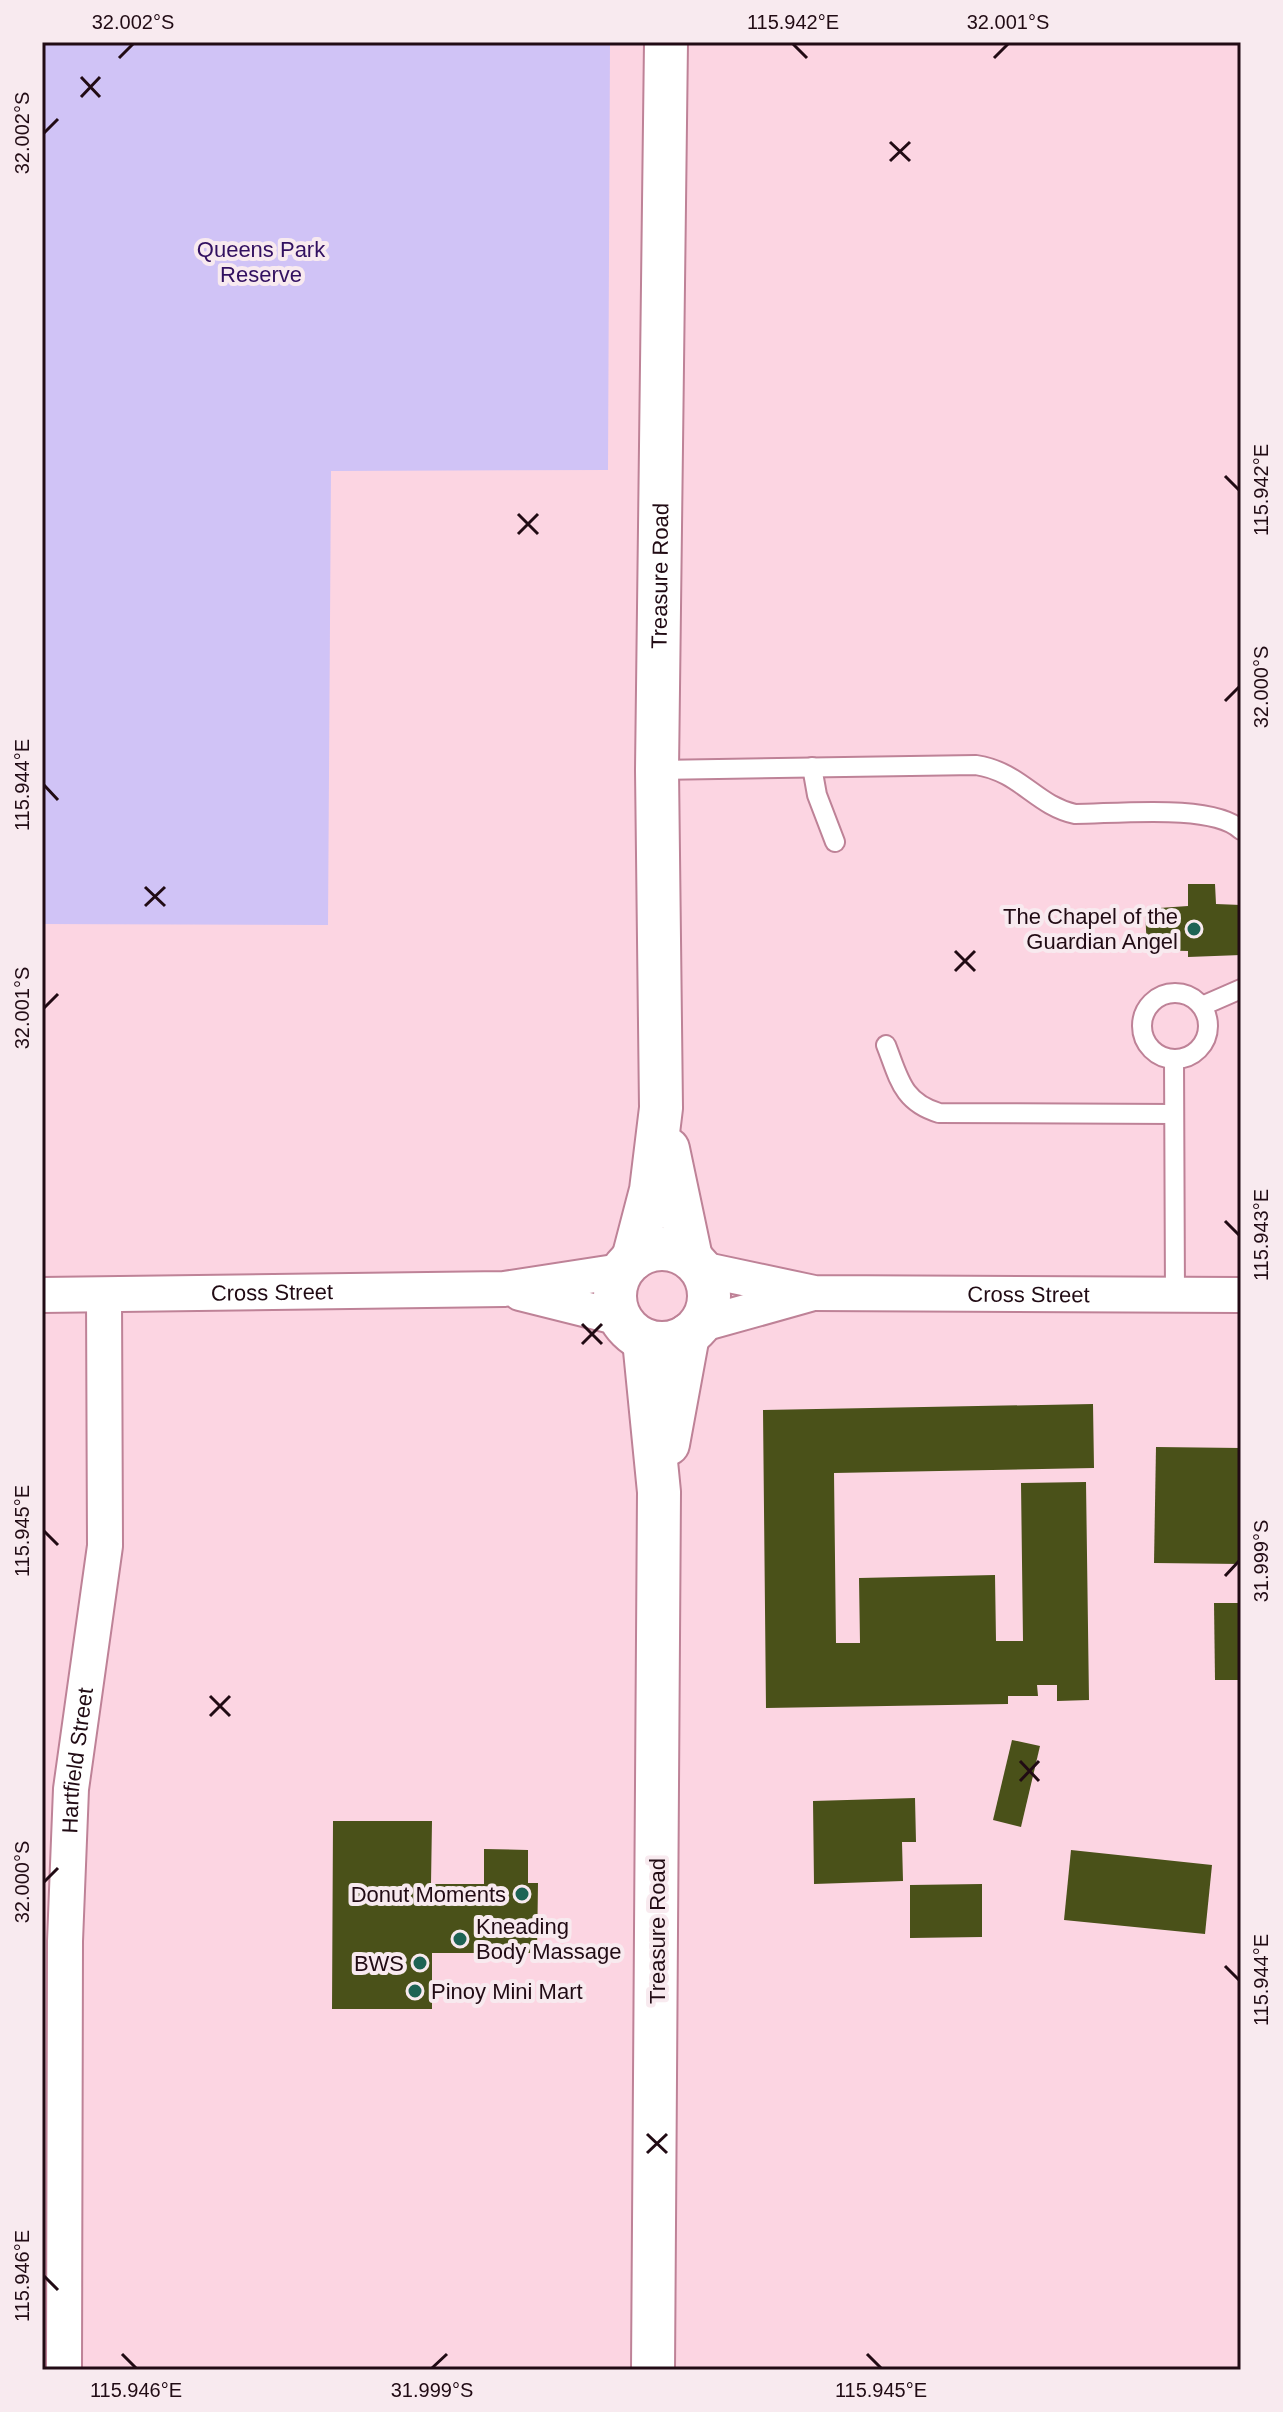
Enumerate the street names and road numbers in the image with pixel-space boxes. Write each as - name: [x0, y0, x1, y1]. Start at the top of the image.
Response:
- street label: Treasure Road: [646, 503, 673, 649]
- street label: Cross Street: [211, 1279, 333, 1305]
- street label: Cross Street: [967, 1281, 1090, 1307]
- street label: Hartfield Street: [57, 1686, 98, 1834]
- street label: Treasure Road: [645, 1858, 670, 2004]

